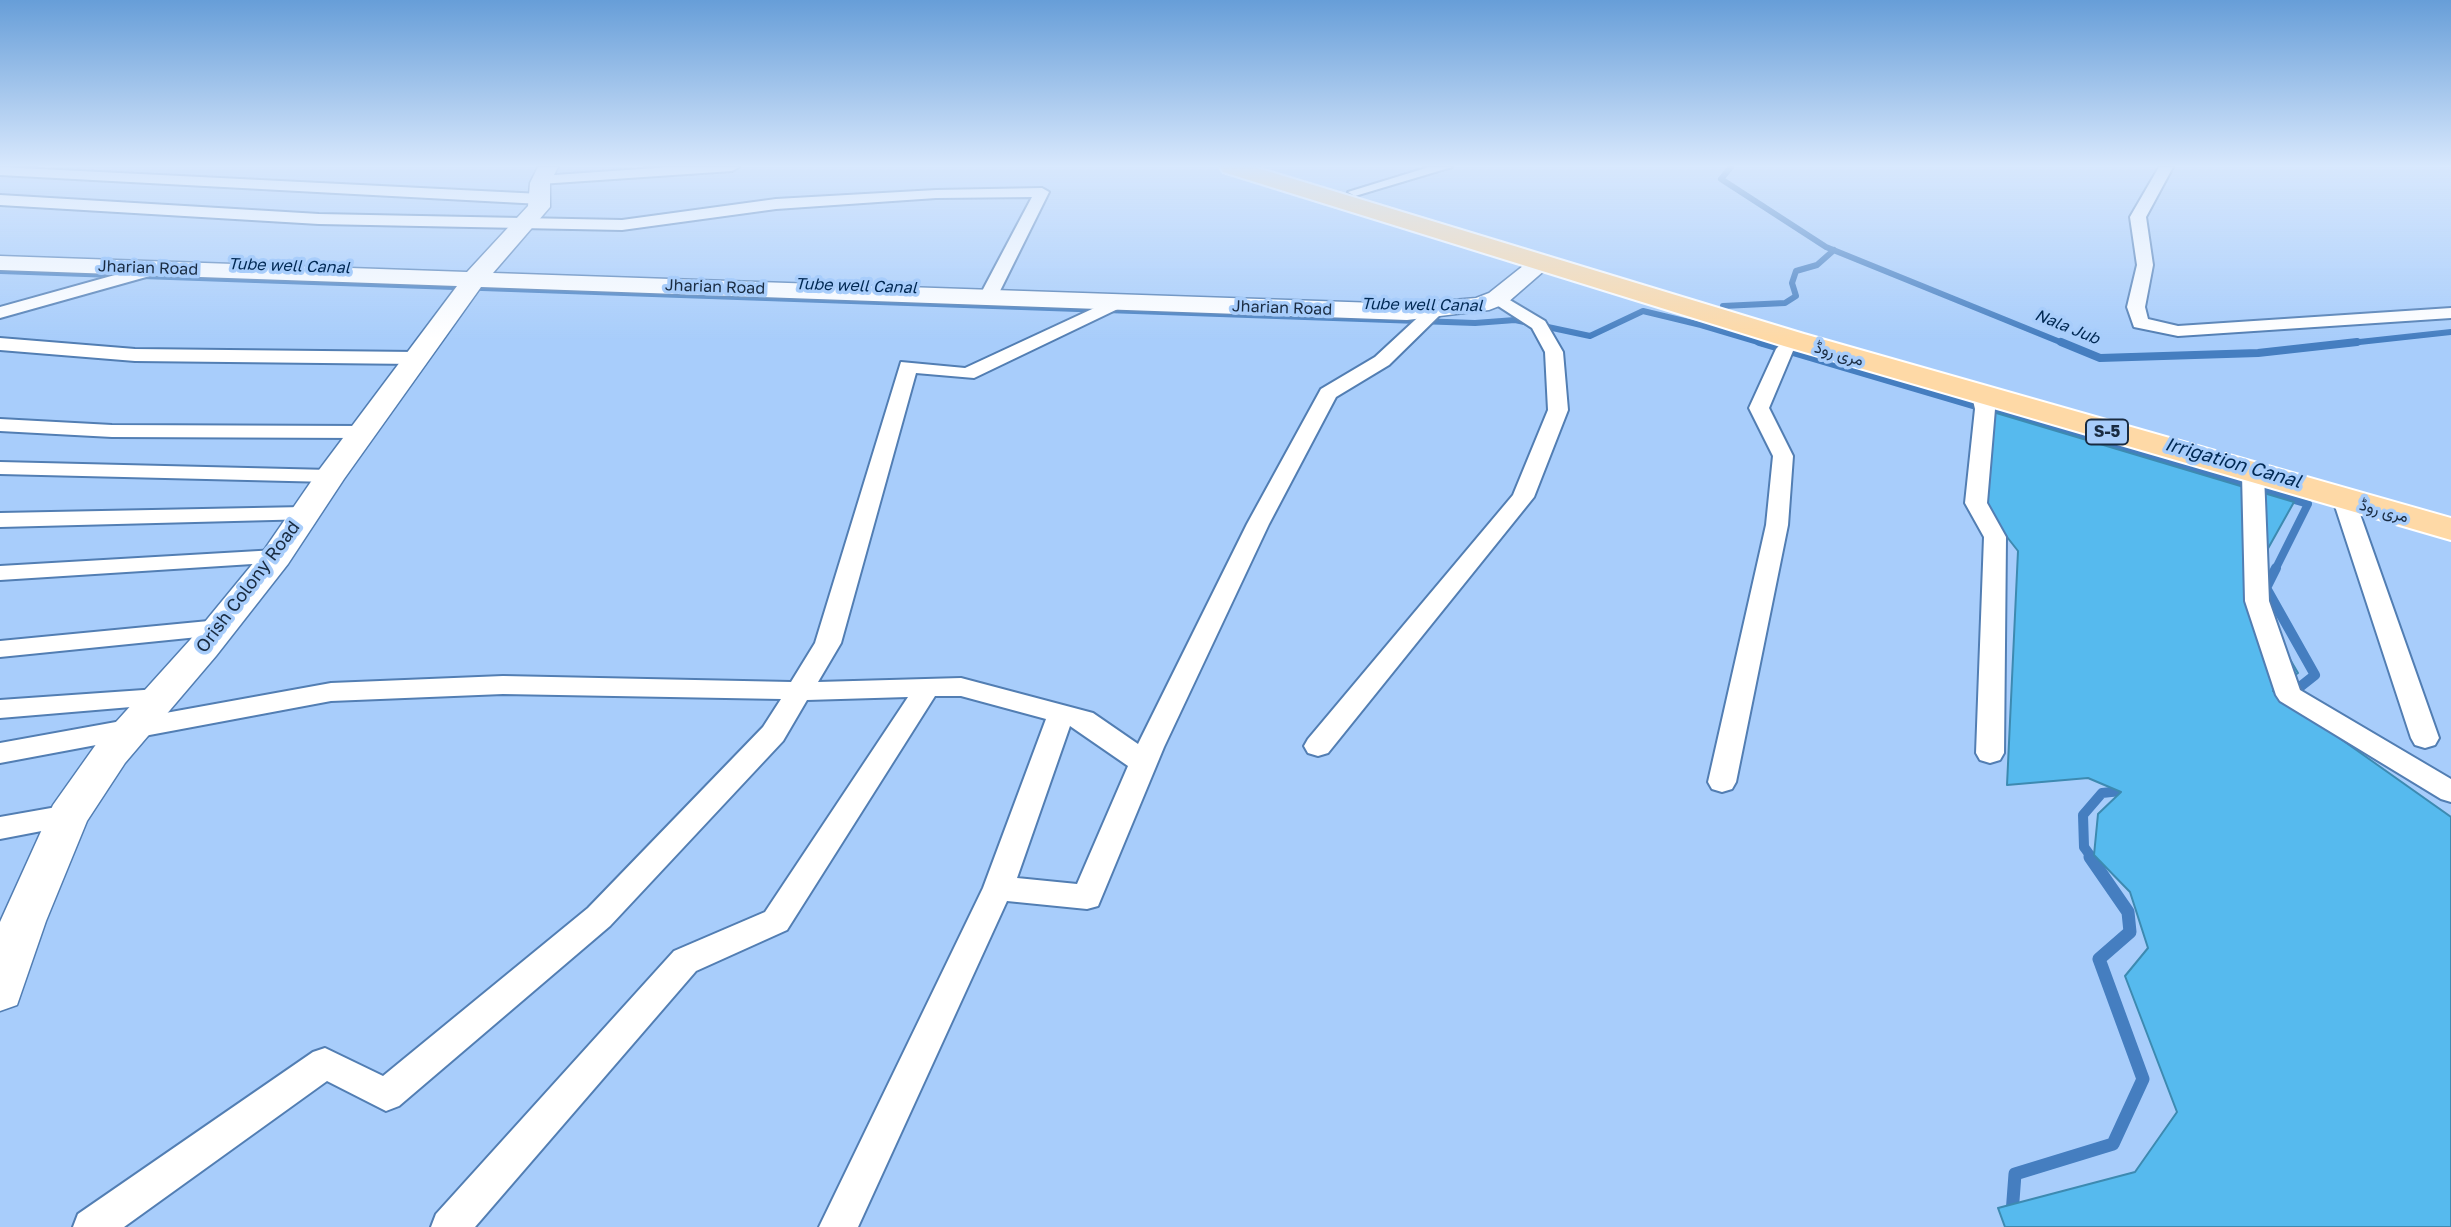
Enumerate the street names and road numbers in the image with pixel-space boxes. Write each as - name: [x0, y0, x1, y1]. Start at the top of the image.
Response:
- street label: Jharian Road: [98, 257, 198, 279]
- street label: Jharian Road: [665, 276, 765, 298]
- street label: Jharian Road: [1232, 297, 1332, 319]
- street label: مری روڈ: [1812, 338, 1866, 370]
- road number: S-5: [2086, 420, 2128, 444]
- street label: مری روڈ: [2357, 495, 2411, 527]
- street label: Orish Colony Road: [192, 517, 304, 657]

